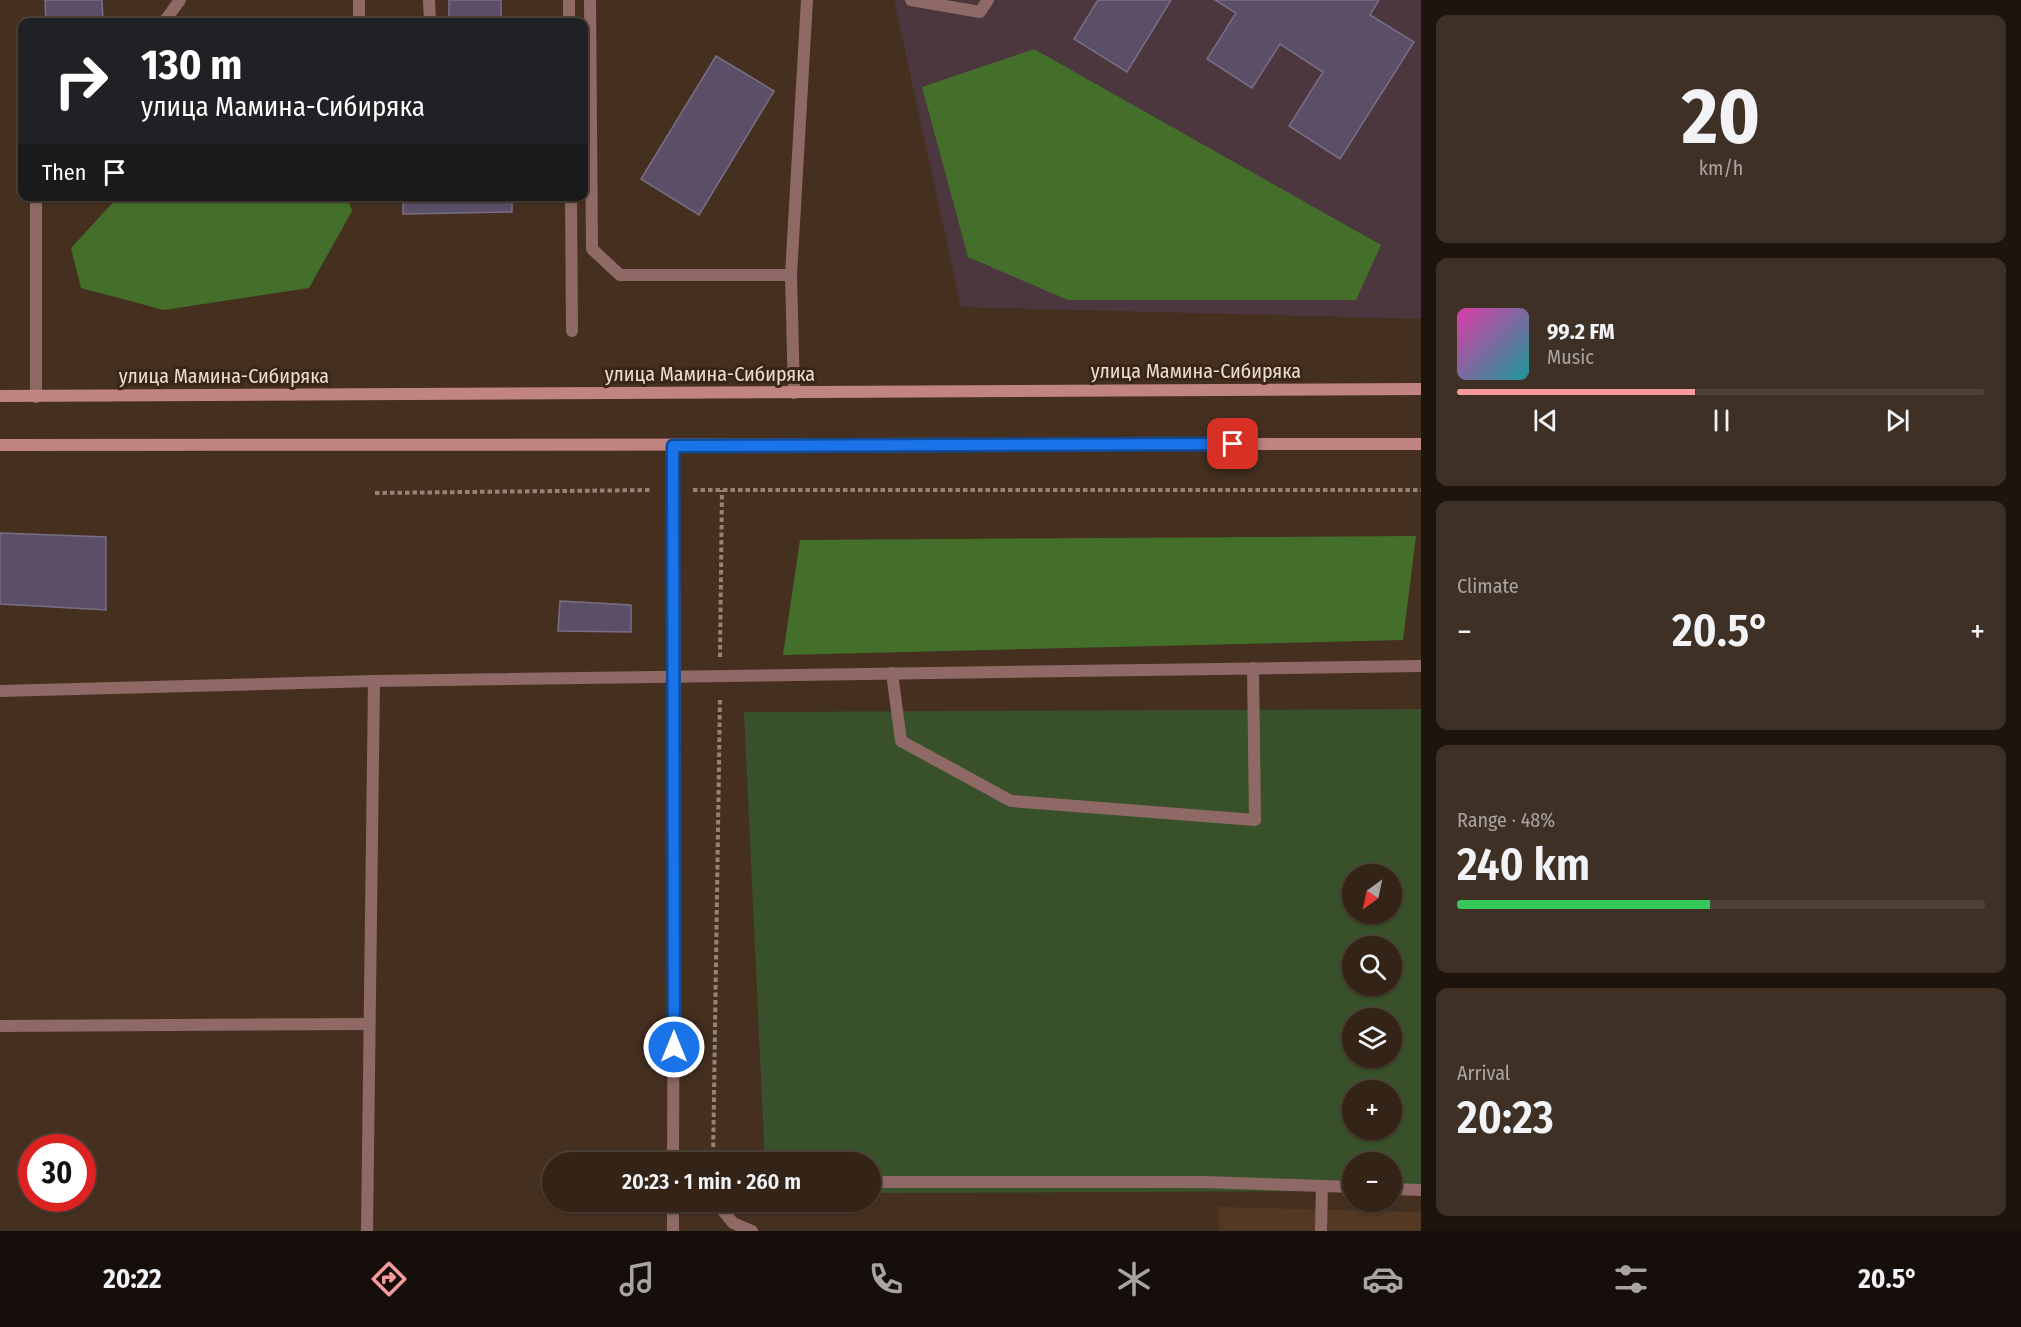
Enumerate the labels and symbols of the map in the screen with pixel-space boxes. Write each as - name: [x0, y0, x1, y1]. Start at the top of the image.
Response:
- street label: улица Мамина-Сибиряка: [1091, 359, 1301, 383]
- street label: улица Мамина-Сибиряка: [605, 362, 815, 386]
- street label: улица Мамина-Сибиряка: [119, 364, 329, 388]
- pin: [1207, 418, 1258, 469]
- north arrow: [1342, 864, 1402, 924]
- position arrow: [642, 1015, 706, 1079]
- speed limit sign: 30: [18, 1134, 96, 1212]

